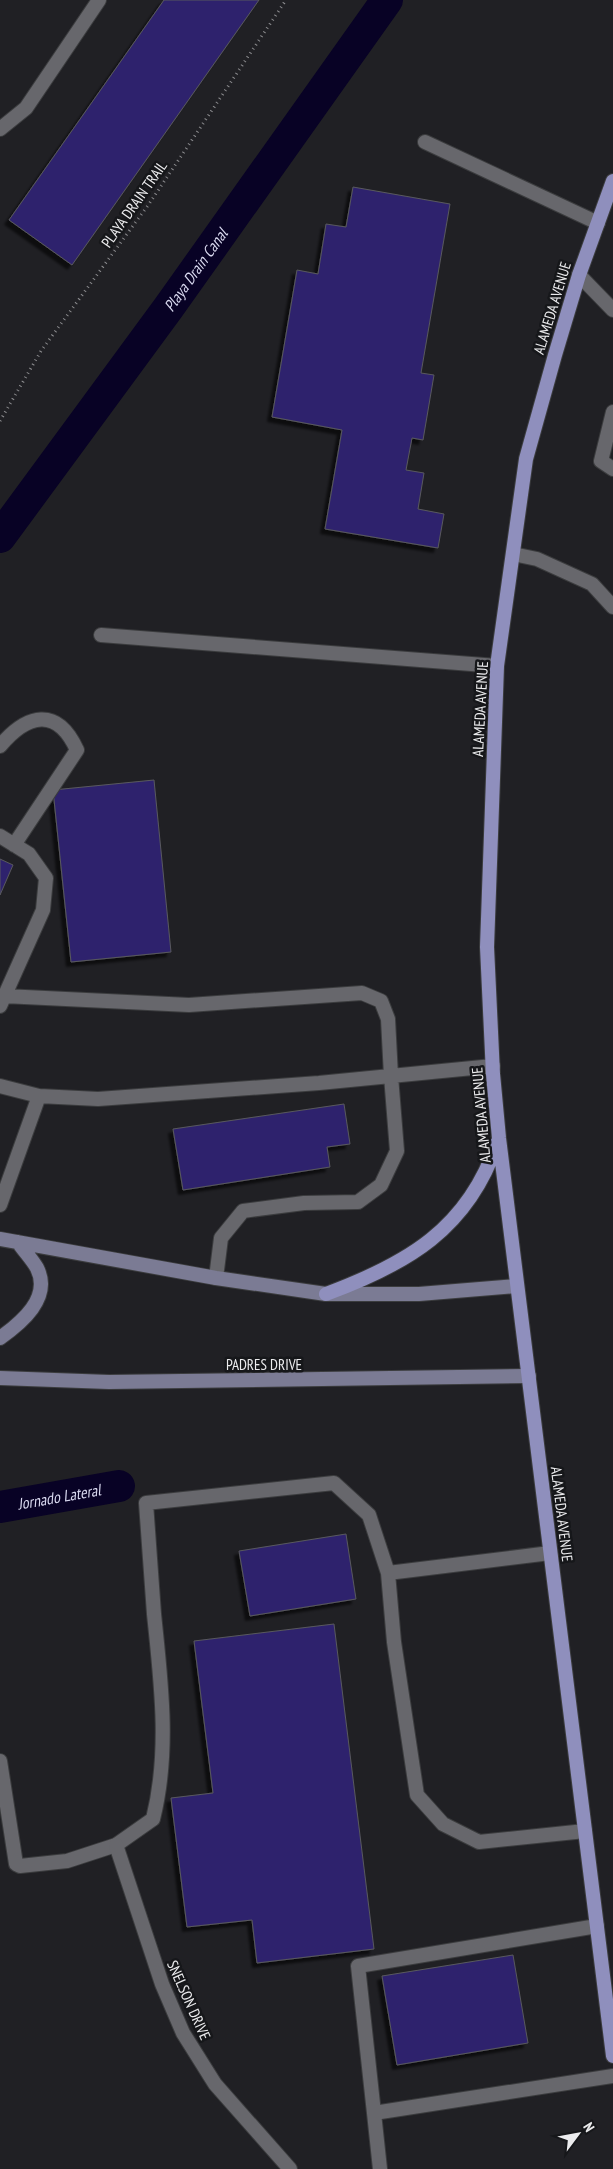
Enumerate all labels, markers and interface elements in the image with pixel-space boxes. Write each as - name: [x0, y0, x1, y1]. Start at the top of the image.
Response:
- street label: PLAYA DRAIN TRAIL: [97, 156, 171, 251]
- water label: Playa Drain Canal: [159, 223, 232, 315]
- street label: ALAMEDA AVENUE: [529, 259, 575, 357]
- street label: ALAMEDA AVENUE: [468, 661, 492, 757]
- street label: ALAMEDA AVENUE: [467, 1067, 495, 1163]
- street label: PADRES DRIVE: [226, 1355, 302, 1374]
- street label: ALAMEDA AVENUE: [547, 1465, 577, 1563]
- water label: Jornado Lateral: [15, 1479, 103, 1514]
- street label: SNELSON DRIVE: [163, 1957, 215, 2043]
- north arrow: [553, 2109, 603, 2159]
- text: N: [579, 2119, 599, 2135]

